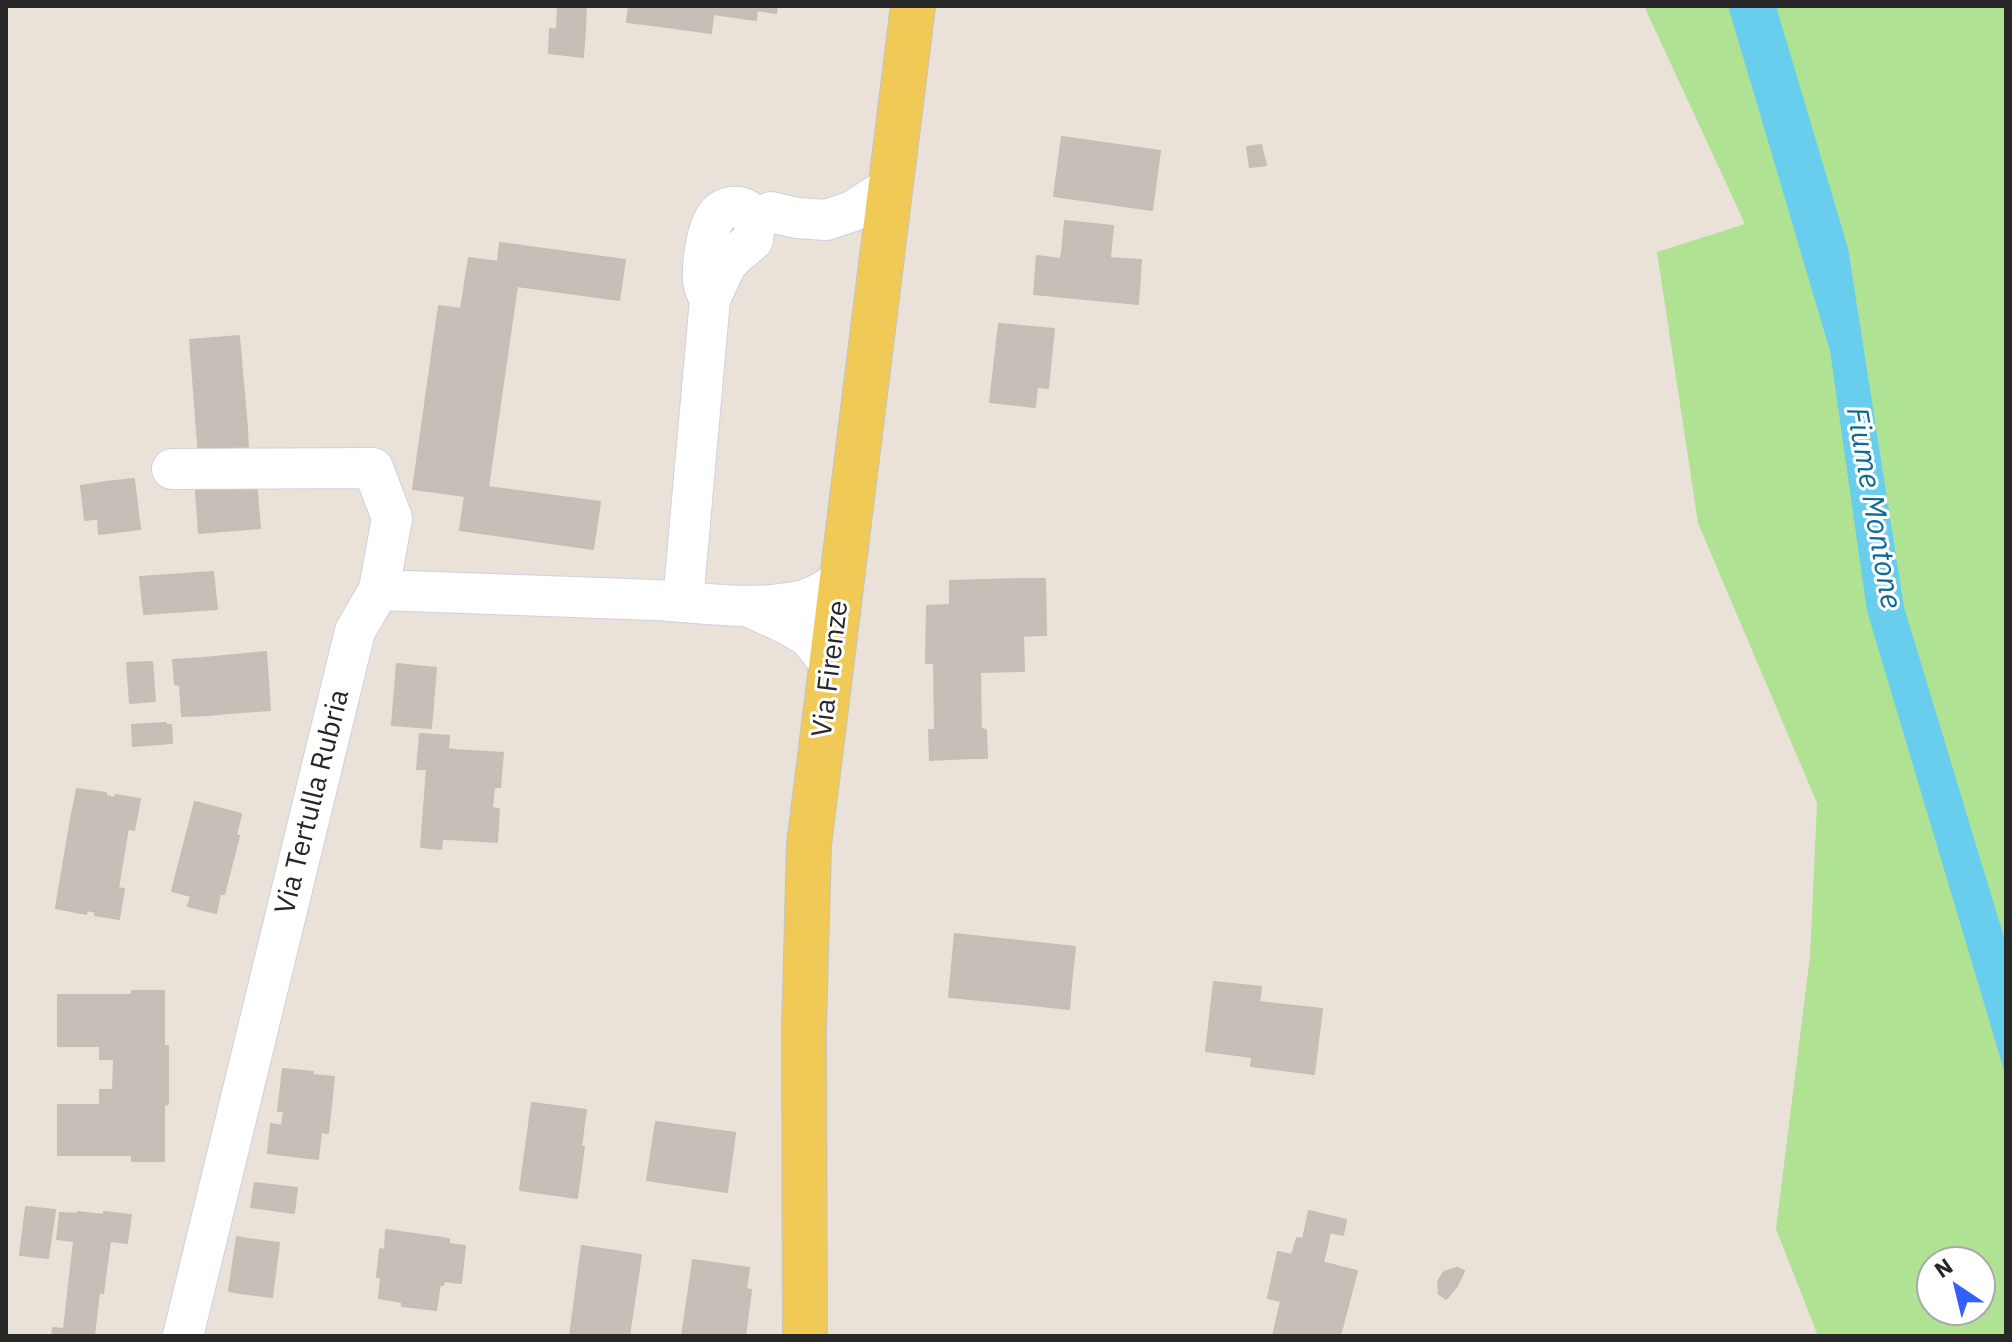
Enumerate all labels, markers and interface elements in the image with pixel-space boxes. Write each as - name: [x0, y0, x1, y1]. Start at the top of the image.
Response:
- water label: Fiume Montone: [1838, 404, 1908, 612]
- street label: Via Firenze: [806, 599, 856, 739]
- street label: Via Tertulla Rubria: [269, 686, 357, 918]
- north arrow: [1916, 1246, 1996, 1326]
- text: N: [1928, 1251, 1958, 1284]

